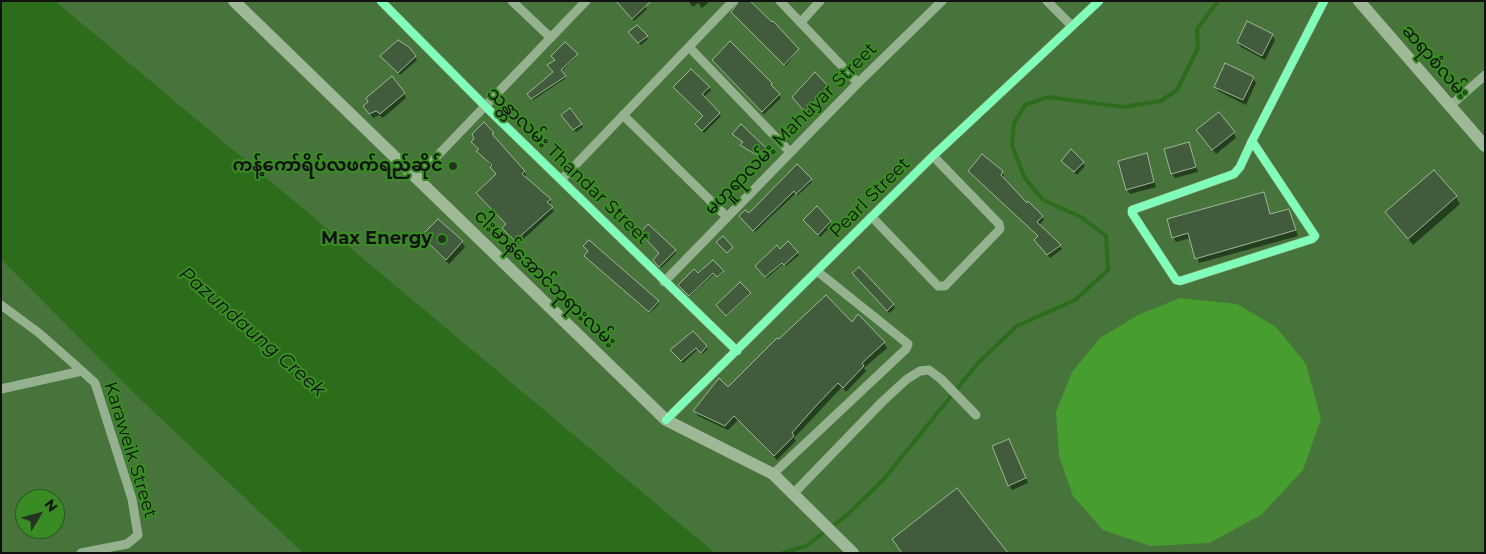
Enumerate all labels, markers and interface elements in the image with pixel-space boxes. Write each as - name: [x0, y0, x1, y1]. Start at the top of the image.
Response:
- street label: ဆရာစံလမ်း: [1397, 20, 1473, 104]
- street label: မဟူရာလမ်း Mahuyar Street: [700, 38, 882, 220]
- street label: သန္တာလမ်း Thandar Street: [482, 83, 654, 249]
- street label: Pearl Street: [825, 153, 915, 243]
- place label: ကန့်ကော်ရိပ်လဖက်ရည်ဆိုင်: [233, 155, 443, 177]
- marker: ကန့်ကော်ရိပ်လဖက်ရည်ဆိုင်: [447, 160, 459, 172]
- street label: ငါးမာန်အောင်ဘုရားလမ်း: [469, 205, 621, 353]
- place label: Max Energy: [321, 228, 432, 250]
- marker: Max Energy: [436, 233, 448, 245]
- water label: Pazundaung Creek: [174, 262, 330, 402]
- street label: Karaweik Street: [99, 379, 161, 521]
- north arrow: [15, 489, 65, 539]
- text: N: [41, 496, 62, 516]

